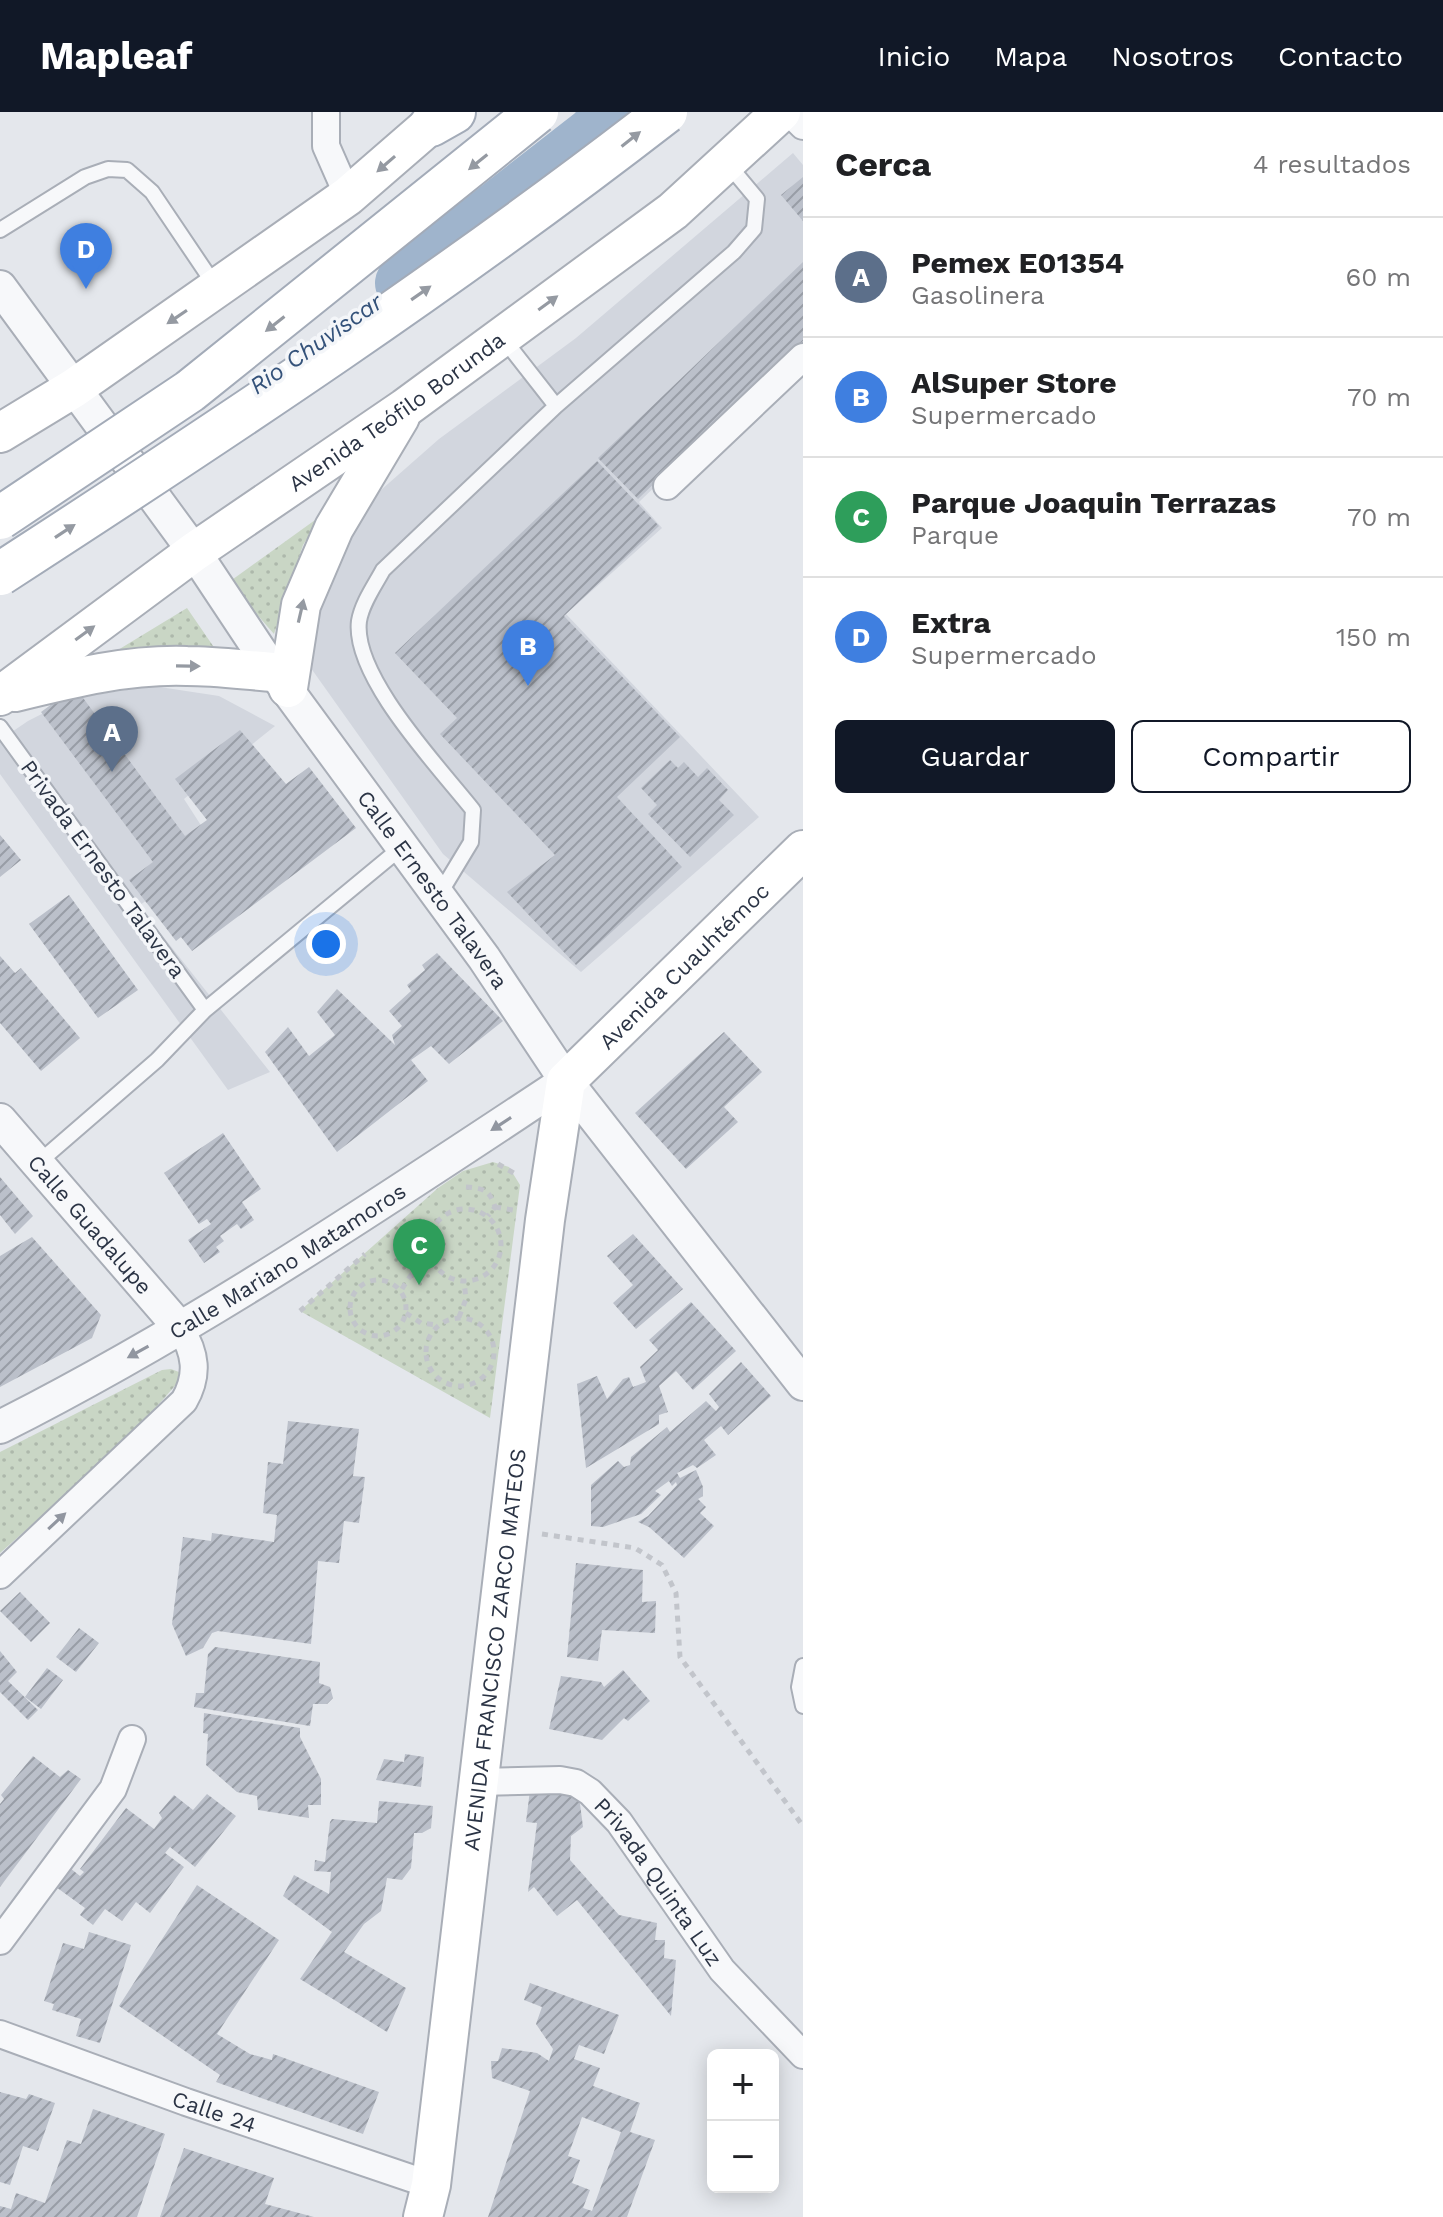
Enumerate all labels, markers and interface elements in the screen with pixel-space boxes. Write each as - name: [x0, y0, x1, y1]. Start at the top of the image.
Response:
- text: Mapleaf: [40, 34, 192, 78]
- text: Inicio: [878, 40, 950, 73]
- text: Mapa: [994, 40, 1067, 73]
- text: Nosotros: [1111, 40, 1234, 73]
- text: Contacto: [1278, 40, 1403, 73]
- one-way arrow: [621, 132, 641, 148]
- text: Cerca: [835, 144, 931, 184]
- text: 4 resultados: [1253, 149, 1411, 179]
- one-way arrow: [376, 154, 396, 172]
- one-way arrow: [468, 154, 488, 170]
- pin: D: [60, 223, 112, 289]
- text: Pemex E01354: [911, 245, 1124, 280]
- text: A: [852, 262, 870, 292]
- text: 60 m: [1345, 262, 1411, 292]
- text: Gasolinera: [911, 280, 1045, 310]
- one-way arrow: [410, 286, 431, 301]
- water label: Rio Chuviscar: [244, 287, 389, 400]
- one-way arrow: [538, 296, 558, 312]
- one-way arrow: [166, 310, 187, 325]
- one-way arrow: [265, 316, 285, 332]
- street label: Avenida Teófilo Borunda: [284, 327, 509, 496]
- text: AlSuper Store: [911, 365, 1117, 400]
- text: B: [852, 382, 870, 412]
- text: 70 m: [1347, 382, 1411, 412]
- text: Supermercado: [911, 400, 1097, 430]
- text: Parque Joaquin Terrazas: [911, 485, 1276, 520]
- text: C: [852, 502, 870, 532]
- text: 70 m: [1347, 502, 1411, 532]
- text: Parque: [911, 520, 999, 550]
- one-way arrow: [55, 524, 76, 539]
- one-way arrow: [296, 599, 308, 624]
- text: Extra: [911, 605, 991, 640]
- pin: B: [502, 620, 554, 686]
- text: D: [852, 622, 870, 652]
- text: 150 m: [1336, 622, 1411, 652]
- one-way arrow: [75, 625, 96, 641]
- text: Supermercado: [911, 640, 1097, 670]
- one-way arrow: [176, 660, 201, 673]
- pin: A: [86, 706, 138, 772]
- button: Guardar: [835, 720, 1115, 793]
- button: Compartir: [1131, 720, 1411, 793]
- street label: Privada Ernesto Talavera: [16, 755, 190, 983]
- street label: Calle Ernesto Talavera: [353, 785, 513, 993]
- street label: Avenida Cuauhtémoc: [594, 878, 774, 1054]
- your location: [306, 924, 346, 964]
- one-way arrow: [490, 1117, 511, 1132]
- street label: Calle Guadalupe: [23, 1150, 157, 1299]
- street label: Calle Mariano Matamoros: [165, 1178, 410, 1344]
- pin: C: [393, 1219, 445, 1285]
- one-way arrow: [127, 1345, 149, 1359]
- street label: AVENIDA FRANCISCO ZARCO MATEOS: [458, 1447, 530, 1852]
- one-way arrow: [47, 1513, 66, 1531]
- street label: Privada Quinta Luz: [590, 1792, 728, 1970]
- map controls: [707, 2049, 779, 2193]
- button: +: [707, 2049, 779, 2121]
- street label: Calle 24: [169, 2086, 260, 2137]
- button: −: [707, 2121, 779, 2193]

